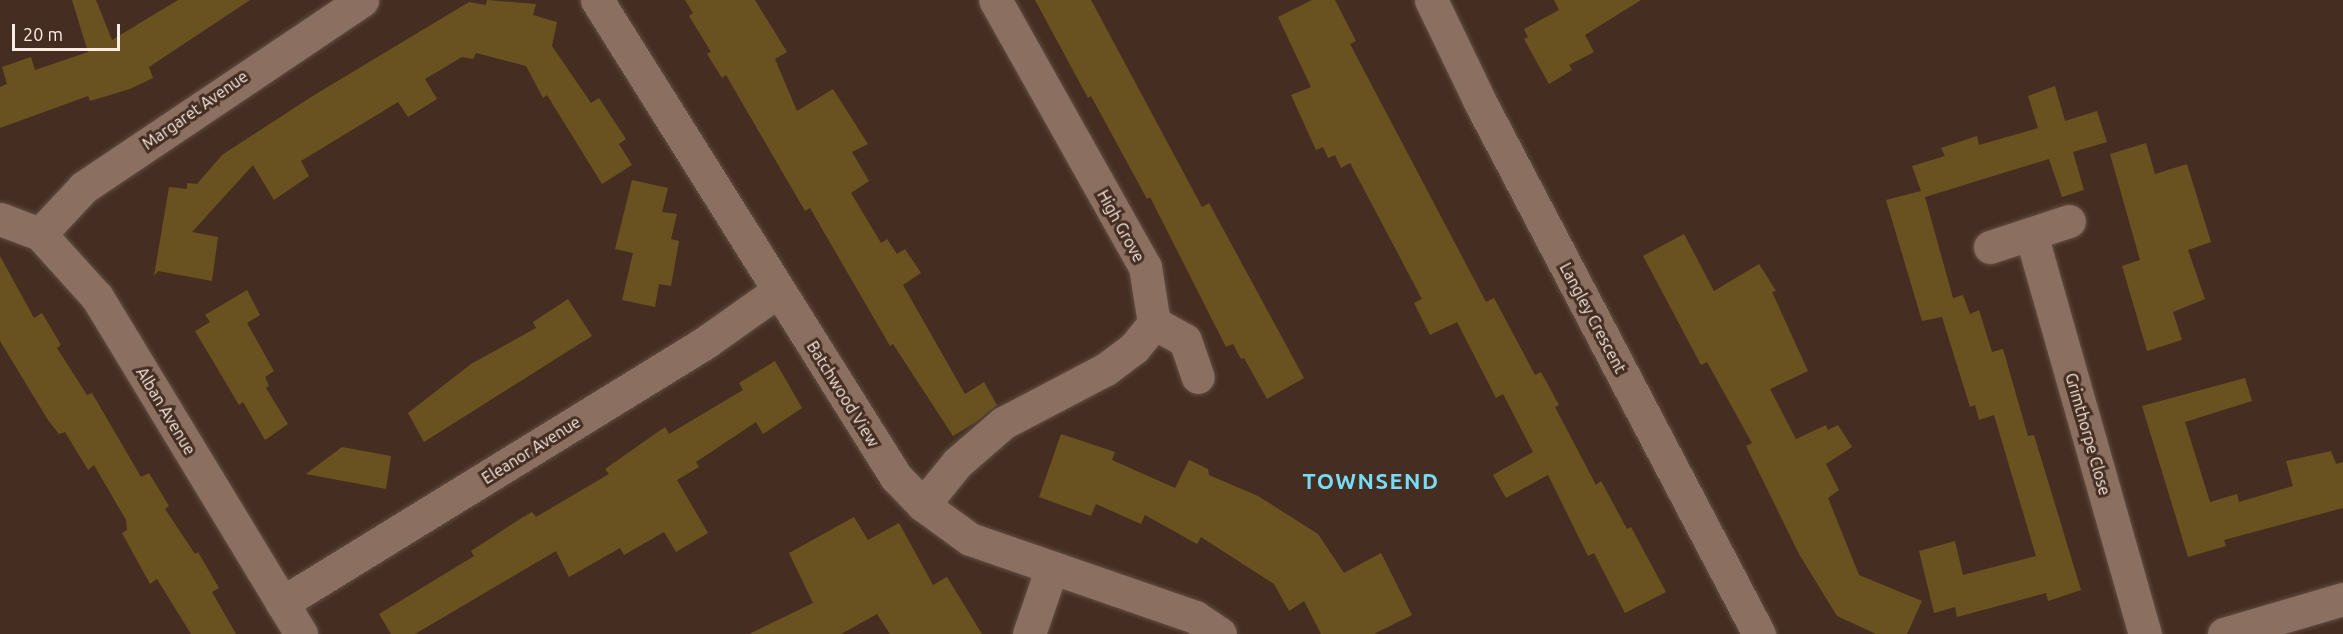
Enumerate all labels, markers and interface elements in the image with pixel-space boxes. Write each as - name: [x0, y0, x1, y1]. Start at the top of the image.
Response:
- scale bar: [15, 12, 123, 50]
- text: 20 m: [23, 24, 63, 44]
- street label: Margaret Avenue: [139, 66, 251, 154]
- street label: High Grove: [1093, 187, 1149, 265]
- street label: Langley Crescent: [1556, 259, 1630, 377]
- street label: Batchwood View: [803, 338, 883, 450]
- street label: Alban Avenue: [132, 364, 200, 458]
- street label: Grimthorpe Close: [2061, 371, 2115, 497]
- street label: Eleanor Avenue: [478, 412, 584, 488]
- district label: TOWNSEND: [1302, 468, 1440, 494]

